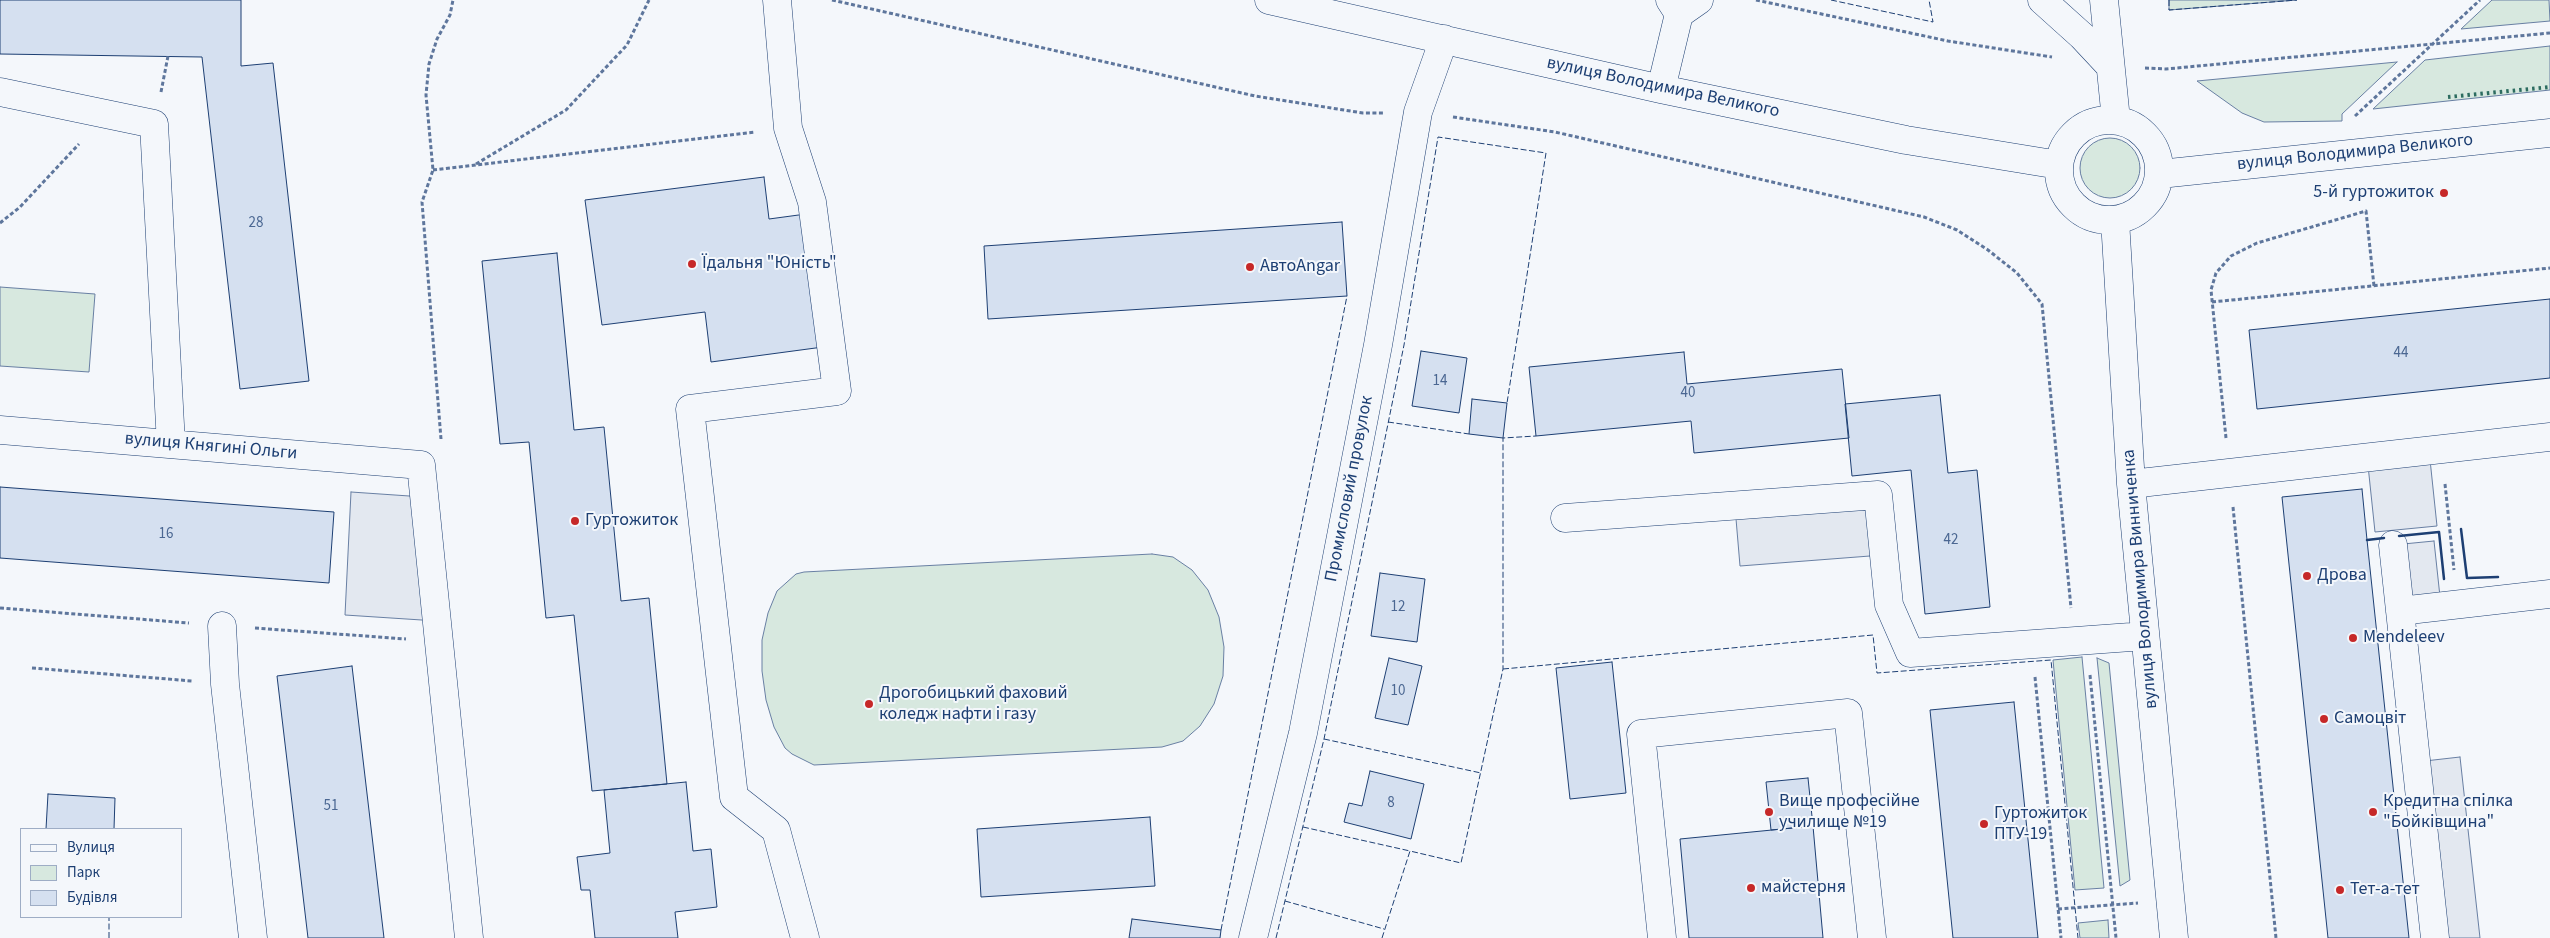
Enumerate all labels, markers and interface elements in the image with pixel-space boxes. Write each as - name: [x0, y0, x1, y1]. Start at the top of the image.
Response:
- street label: вулиця Володимира Великого: [1545, 53, 1781, 123]
- street label: вулиця Володимира Великого: [2236, 130, 2474, 176]
- place label: 5-й гуртожиток: [2313, 182, 2434, 204]
- marker: 5-й гуртожиток: [2438, 187, 2450, 199]
- house number: 28: [249, 215, 263, 233]
- place label: Їдальня "Юність": [702, 253, 837, 275]
- place label: АвтоAngar: [1260, 256, 1340, 278]
- marker: Їдальня "Юність": [686, 258, 698, 270]
- marker: АвтоAngar: [1244, 261, 1256, 273]
- house number: 44: [2394, 345, 2408, 363]
- house number: 14: [1433, 373, 1447, 391]
- house number: 40: [1681, 385, 1695, 403]
- street label: Промисловий провулок: [1321, 394, 1379, 584]
- street label: вулиця Княгині Ольги: [124, 429, 298, 465]
- street label: вулиця Володимира Винниченка: [2119, 448, 2163, 710]
- place label: Гуртожиток: [585, 510, 678, 532]
- marker: Гуртожиток: [569, 515, 581, 527]
- house number: 16: [159, 526, 173, 544]
- house number: 42: [1944, 532, 1958, 550]
- place label: Дрова: [2317, 565, 2367, 587]
- marker: Дрова: [2301, 570, 2313, 582]
- house number: 12: [1391, 599, 1405, 617]
- place label: Mendeleev: [2363, 627, 2445, 649]
- marker: Mendeleev: [2347, 632, 2359, 644]
- place label: Дрогобицький фаховий коледж нафти і газу: [879, 683, 1068, 726]
- house number: 10: [1391, 683, 1405, 701]
- marker: Дрогобицький фаховий коледж нафти і газу: [863, 698, 875, 710]
- place label: Самоцвіт: [2334, 708, 2406, 730]
- marker: Самоцвіт: [2318, 713, 2330, 725]
- place label: Вище професійне училище №19: [1779, 791, 1920, 834]
- place label: Кредитна спілка "Бойківщина": [2383, 791, 2513, 834]
- house number: 8: [1387, 795, 1395, 813]
- house number: 51: [324, 798, 338, 816]
- place label: Гуртожиток ПТУ-19: [1994, 803, 2087, 846]
- marker: Вище професійне училище №19: [1763, 806, 1775, 818]
- marker: Кредитна спілка "Бойківщина": [2367, 806, 2379, 818]
- marker: Гуртожиток ПТУ-19: [1978, 818, 1990, 830]
- legend: [20, 828, 182, 918]
- text: Вулиця: [67, 837, 115, 858]
- text: Парк: [67, 862, 100, 883]
- place label: майстерня: [1761, 877, 1846, 899]
- place label: Тет-а-тет: [2350, 879, 2420, 901]
- marker: майстерня: [1745, 882, 1757, 894]
- marker: Тет-а-тет: [2334, 884, 2346, 896]
- text: Будівля: [67, 887, 117, 908]

